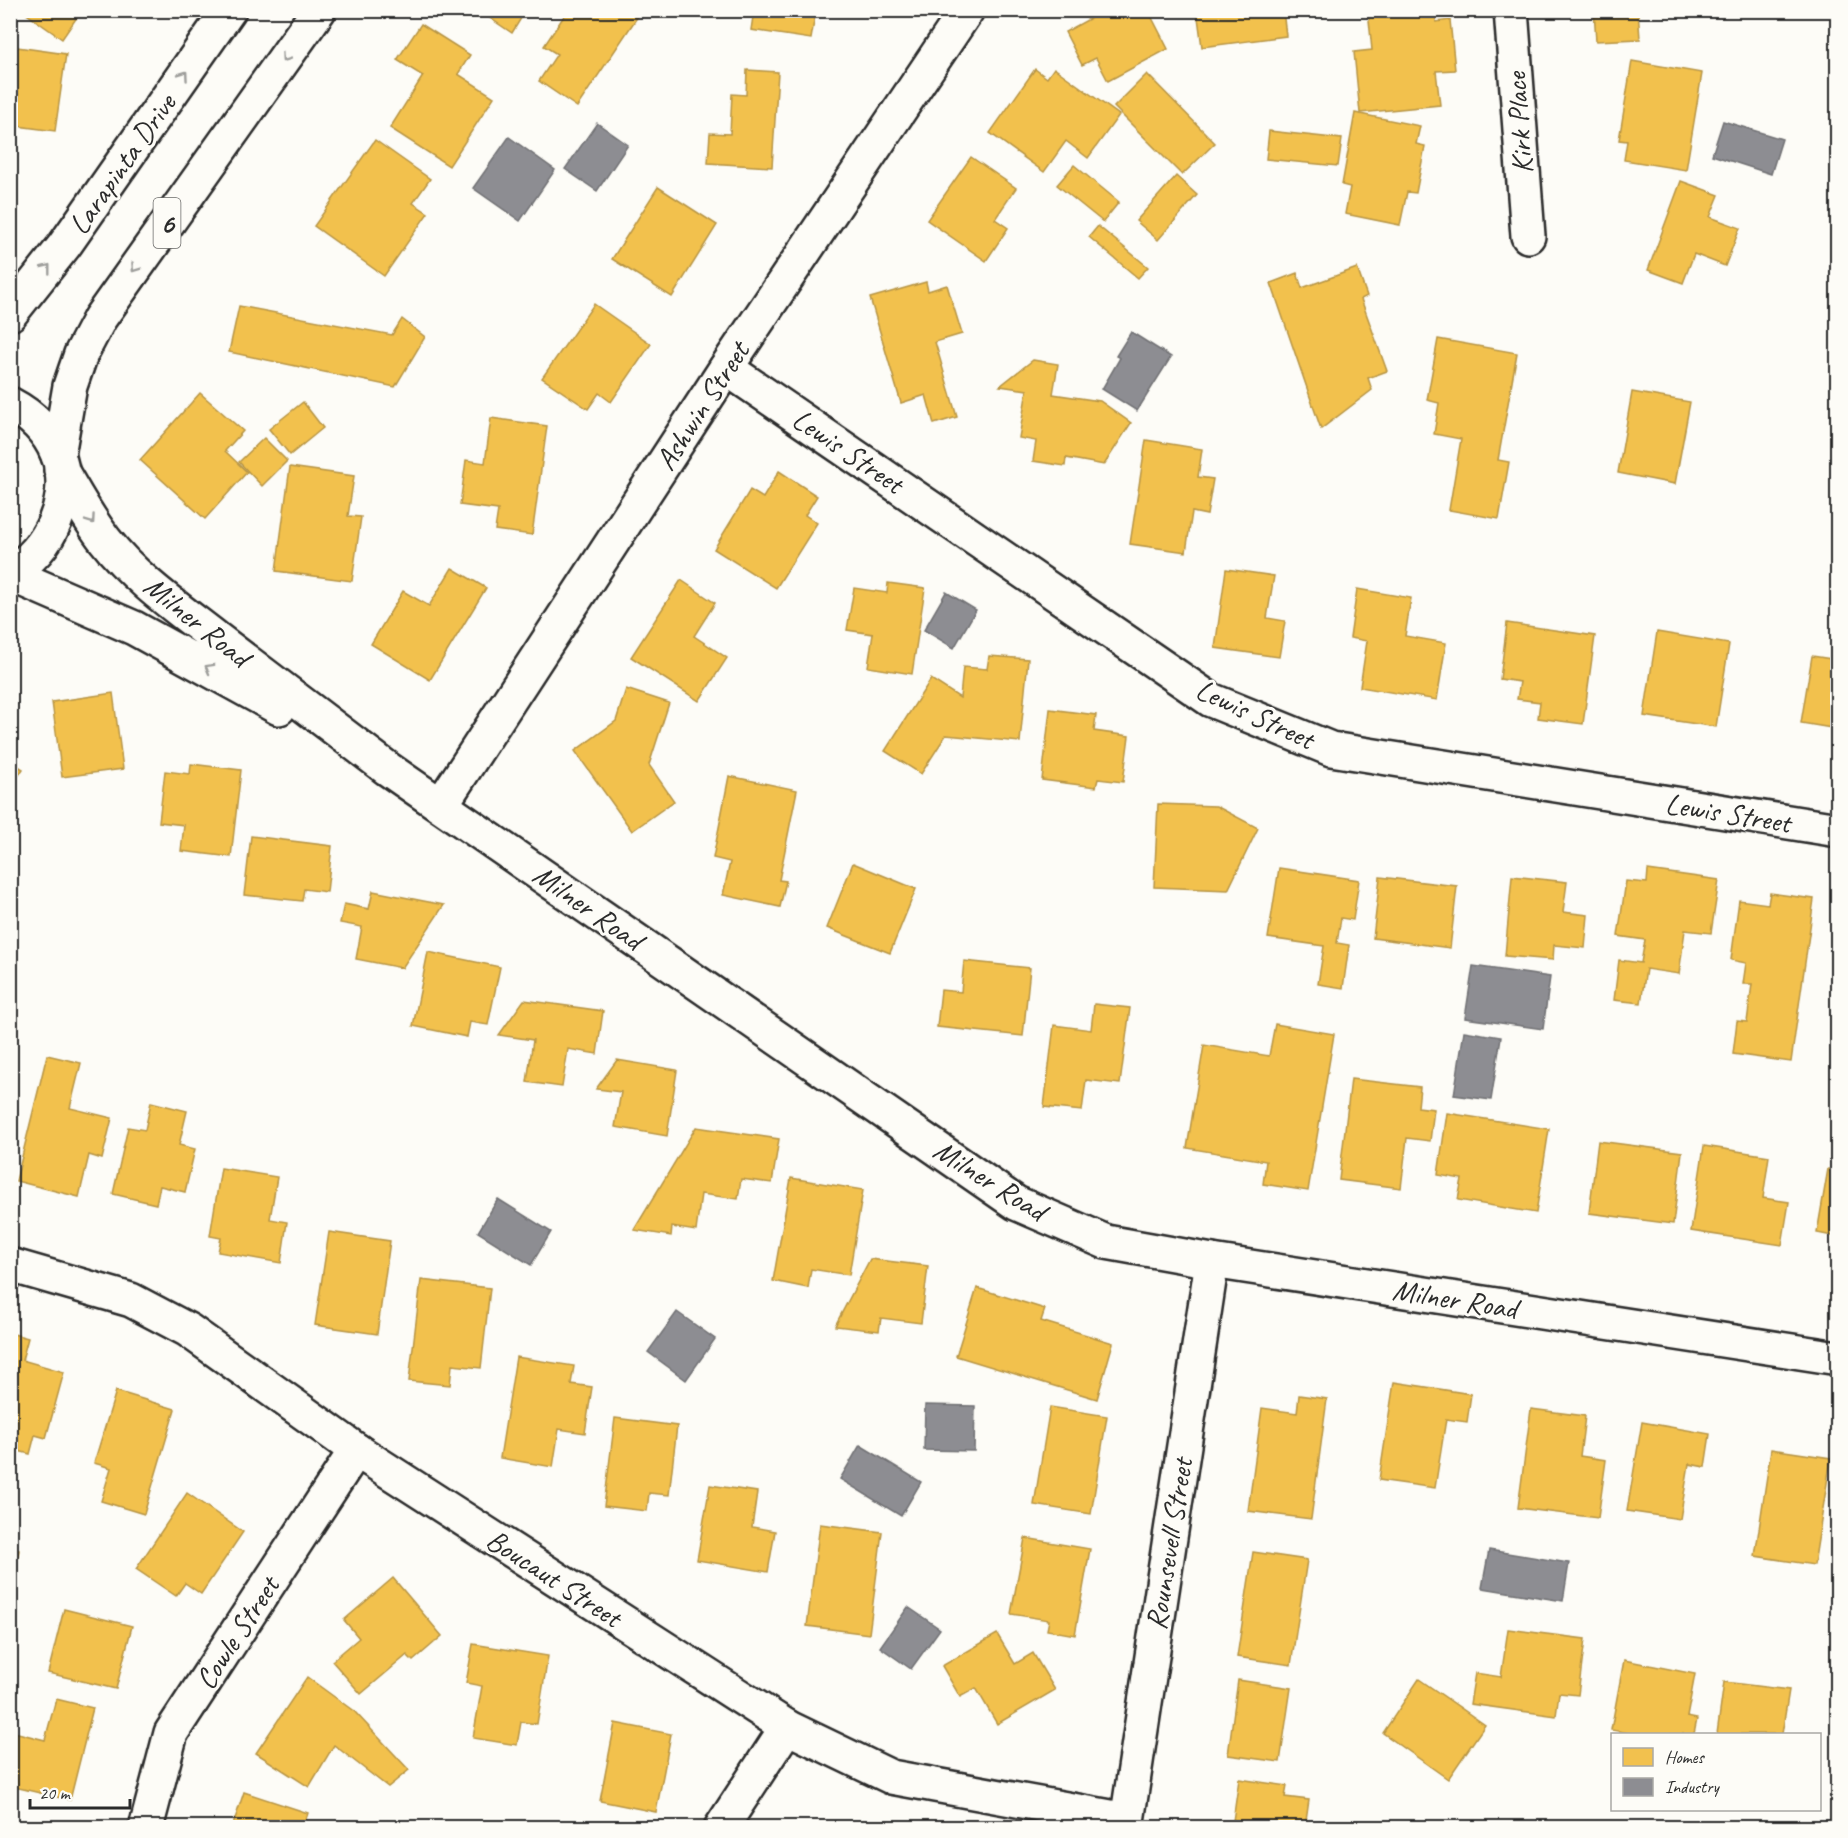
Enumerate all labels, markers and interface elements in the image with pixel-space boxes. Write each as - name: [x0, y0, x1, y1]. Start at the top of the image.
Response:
- one-way arrow: [281, 52, 292, 63]
- street label: Kirk Place: [1496, 69, 1541, 175]
- one-way arrow: [177, 71, 188, 82]
- street label: Larapinta Drive: [60, 85, 186, 242]
- road number: 6: [154, 198, 180, 248]
- one-way arrow: [131, 262, 142, 273]
- one-way arrow: [40, 264, 51, 275]
- street label: Ashwin Street: [647, 332, 759, 477]
- street label: Lewis Street: [785, 400, 913, 504]
- one-way arrow: [84, 514, 95, 525]
- street label: Milner Road: [136, 567, 261, 678]
- one-way arrow: [205, 664, 215, 676]
- street label: Lewis Street: [1190, 670, 1323, 759]
- street label: Lewis Street: [1663, 784, 1796, 842]
- street label: Milner Road: [526, 856, 654, 961]
- street label: Milner Road: [927, 1131, 1057, 1232]
- street label: Milner Road: [1390, 1270, 1524, 1328]
- street label: Rounsevell Street: [1137, 1453, 1202, 1632]
- street label: Boucaut Street: [479, 1520, 631, 1637]
- street label: Cowle Street: [187, 1567, 289, 1697]
- legend: [1611, 1733, 1821, 1811]
- text: Homes: [1665, 1746, 1705, 1768]
- scale bar: [30, 1772, 130, 1810]
- text: Industry: [1665, 1776, 1720, 1798]
- text: 20 m: [39, 1782, 72, 1804]

